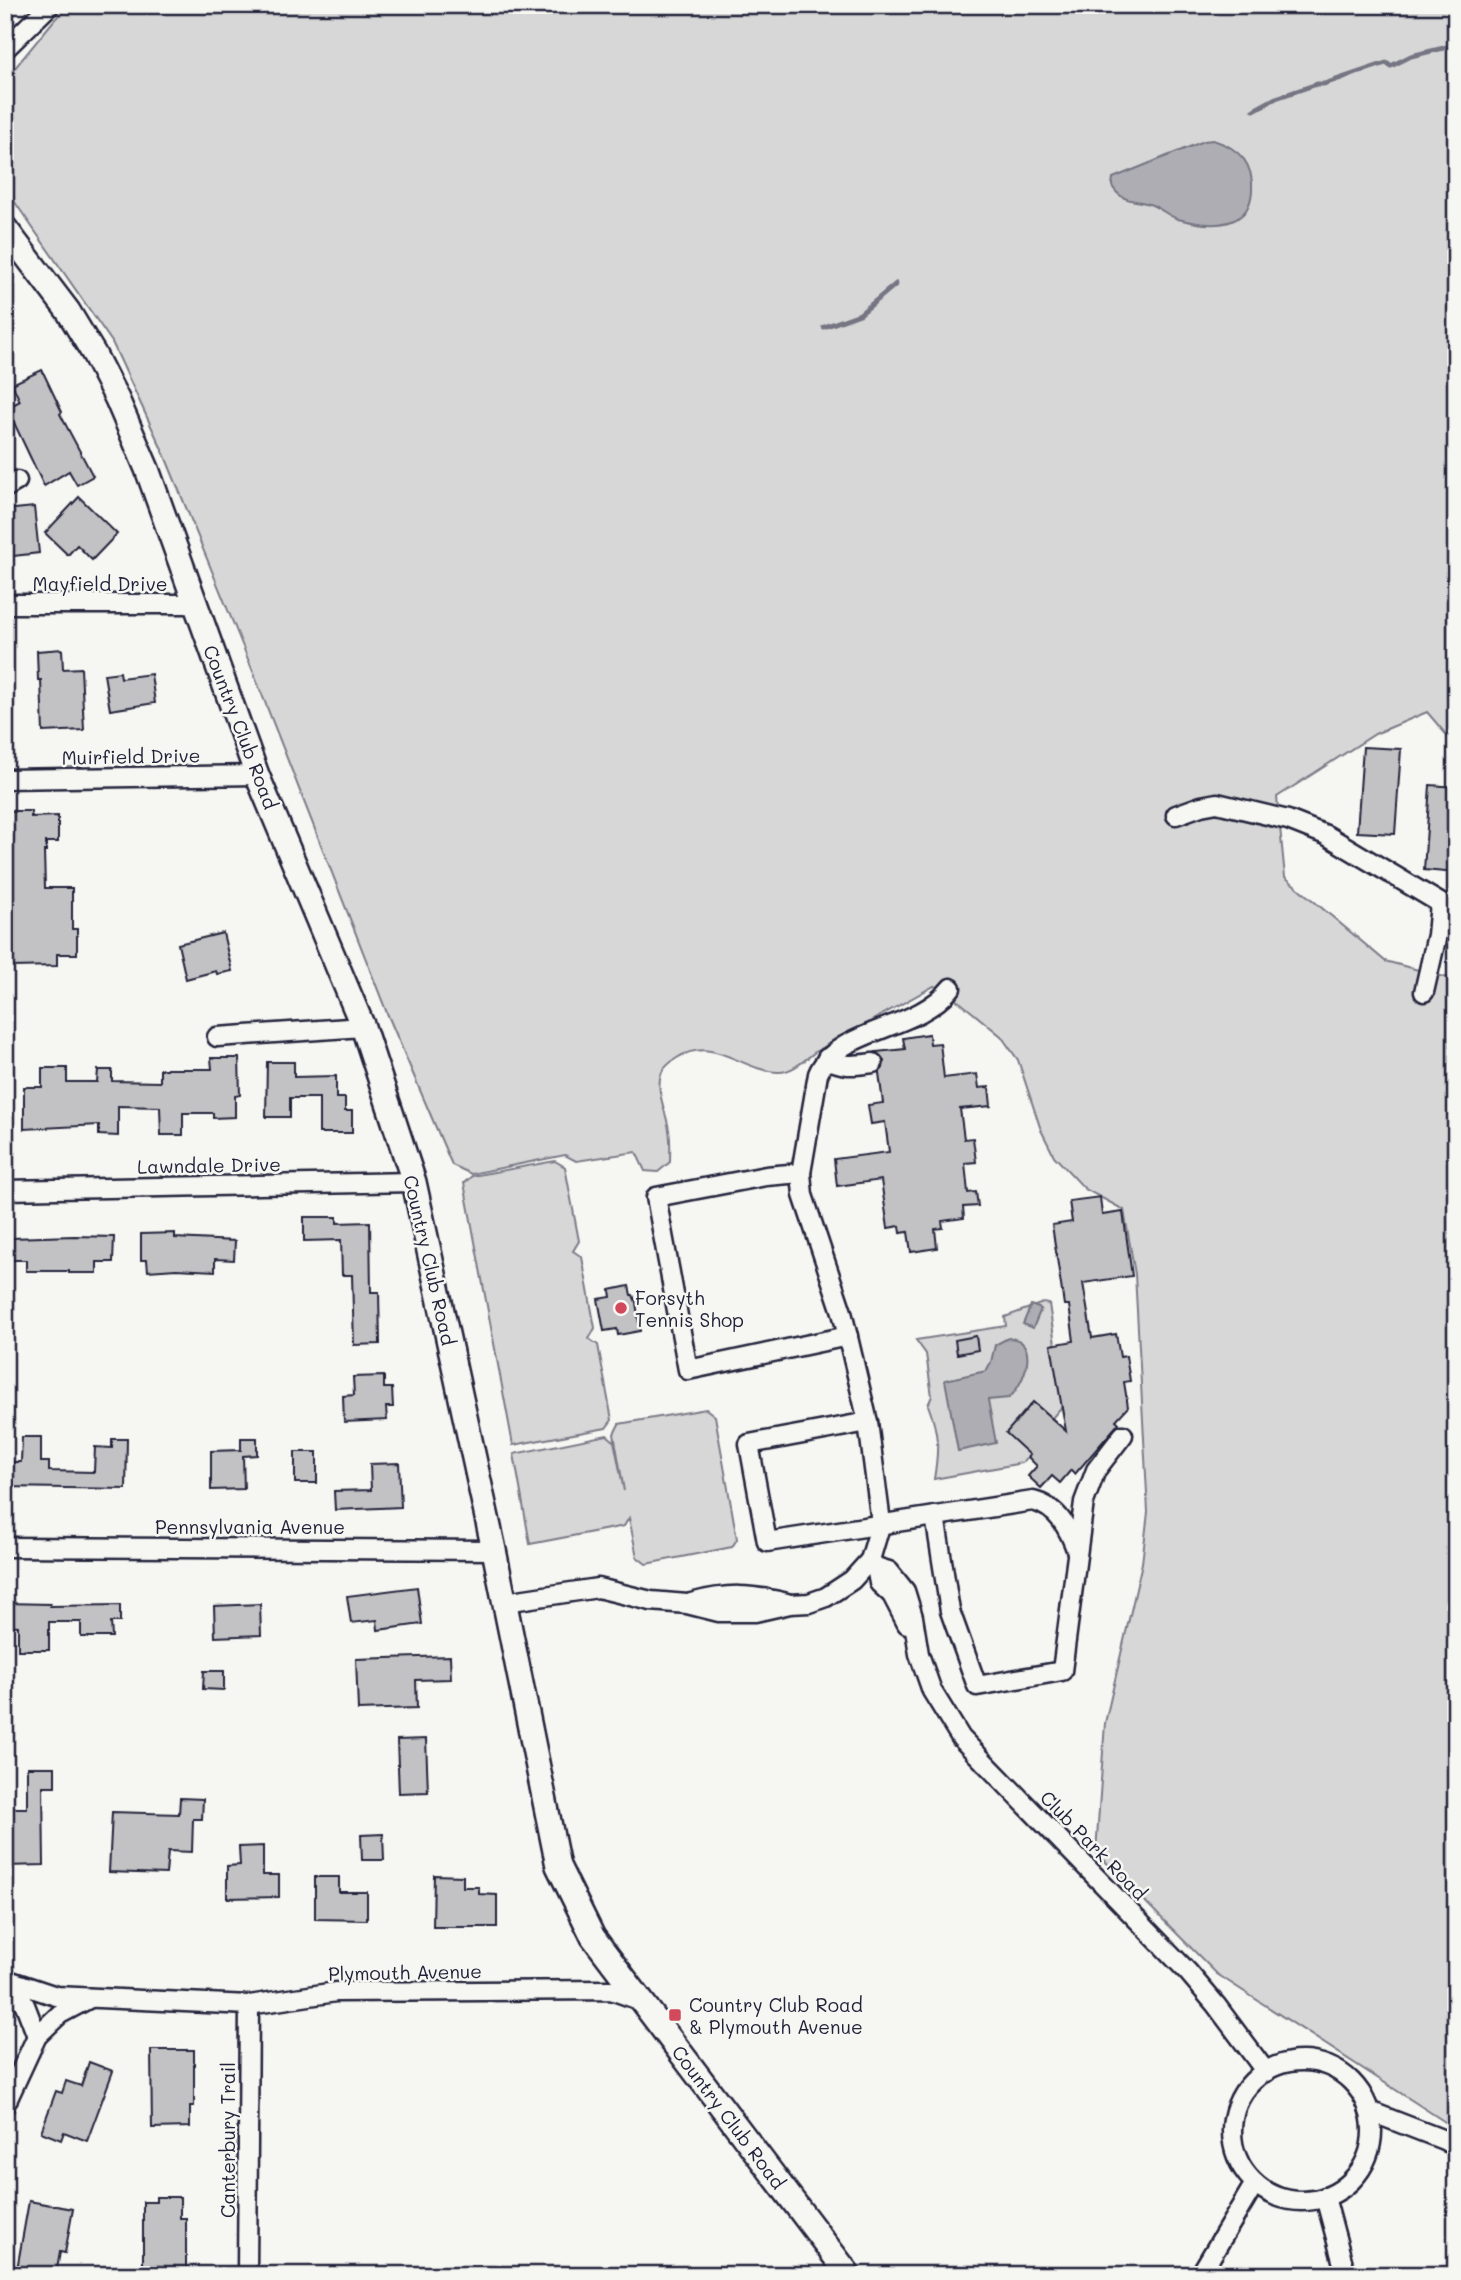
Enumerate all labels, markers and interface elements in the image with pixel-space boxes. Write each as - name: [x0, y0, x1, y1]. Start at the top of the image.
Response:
- street label: Mayfield Drive: [33, 571, 167, 596]
- street label: Country Club Road: [198, 641, 284, 813]
- street label: Muirfield Drive: [61, 742, 201, 770]
- street label: Lawndale Drive: [137, 1151, 281, 1179]
- street label: Country Club Road: [398, 1172, 462, 1348]
- place label: Forsyth Tennis Shop: [635, 1285, 744, 1332]
- marker: Forsyth Tennis Shop: [613, 1300, 629, 1316]
- street label: Pennsylvania Avenue: [155, 1514, 345, 1539]
- street label: Club Park Road: [1035, 1785, 1153, 1905]
- street label: Plymouth Avenue: [328, 1958, 482, 1986]
- place label: Country Club Road & Plymouth Avenue: [689, 1992, 863, 2039]
- marker: Country Club Road & Plymouth Avenue: [667, 2007, 683, 2023]
- street label: Country Club Road: [667, 2040, 791, 2194]
- street label: Canterbury Trail: [215, 2062, 240, 2218]

